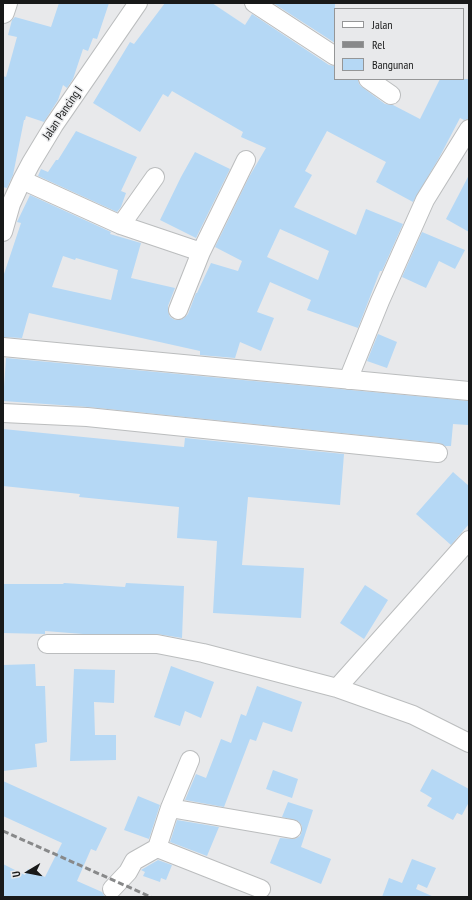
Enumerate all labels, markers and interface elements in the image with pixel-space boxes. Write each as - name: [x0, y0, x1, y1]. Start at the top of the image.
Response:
- legend: [334, 8, 464, 80]
- text: Jalan: [372, 17, 393, 32]
- text: Rel: [372, 37, 385, 52]
- text: Bangunan: [372, 57, 413, 72]
- street label: Jalan Pancing I: [40, 84, 86, 142]
- north arrow: [8, 852, 48, 892]
- text: U: [9, 870, 24, 878]

